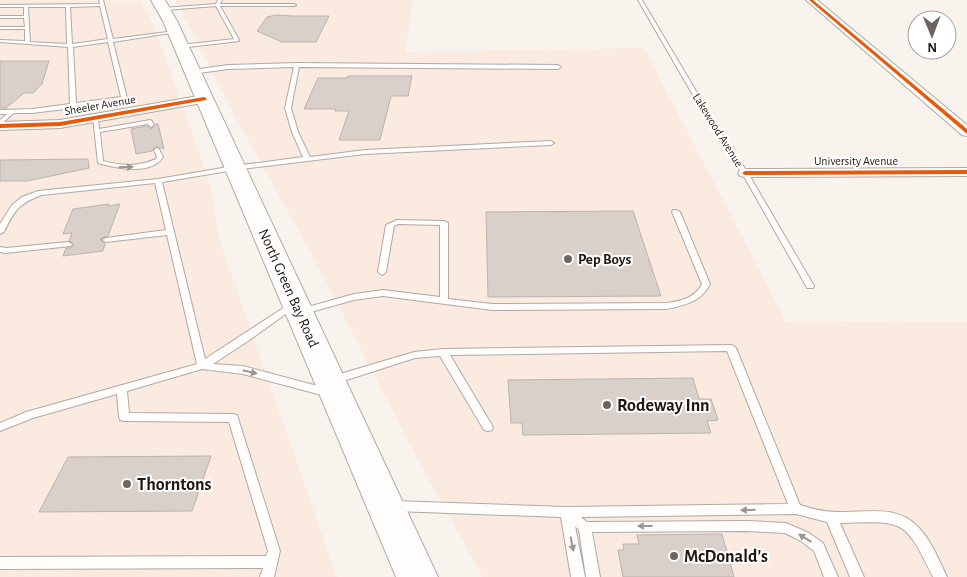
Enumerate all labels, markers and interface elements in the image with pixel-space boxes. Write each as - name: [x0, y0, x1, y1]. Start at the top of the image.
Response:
- north arrow: [907, 10, 957, 60]
- text: N: [927, 40, 937, 54]
- street label: Lakewood Avenue: [691, 91, 745, 169]
- street label: Sheeler Avenue: [63, 93, 137, 117]
- street label: University Avenue: [814, 155, 898, 168]
- one-way arrow: [119, 163, 135, 171]
- street label: North Green Bay Road: [256, 227, 322, 350]
- place label: Pep Boys: [578, 252, 631, 267]
- marker: Pep Boys: [562, 253, 574, 265]
- one-way arrow: [243, 368, 258, 376]
- place label: Rodeway Inn: [617, 397, 710, 415]
- marker: Rodeway Inn: [601, 399, 613, 411]
- place label: Thorntons: [137, 476, 212, 494]
- marker: Thorntons: [121, 478, 133, 490]
- one-way arrow: [739, 506, 755, 514]
- one-way arrow: [637, 522, 653, 530]
- one-way arrow: [798, 534, 811, 543]
- one-way arrow: [568, 537, 576, 552]
- place label: McDonald's: [684, 548, 768, 566]
- marker: McDonald's: [668, 550, 680, 562]

